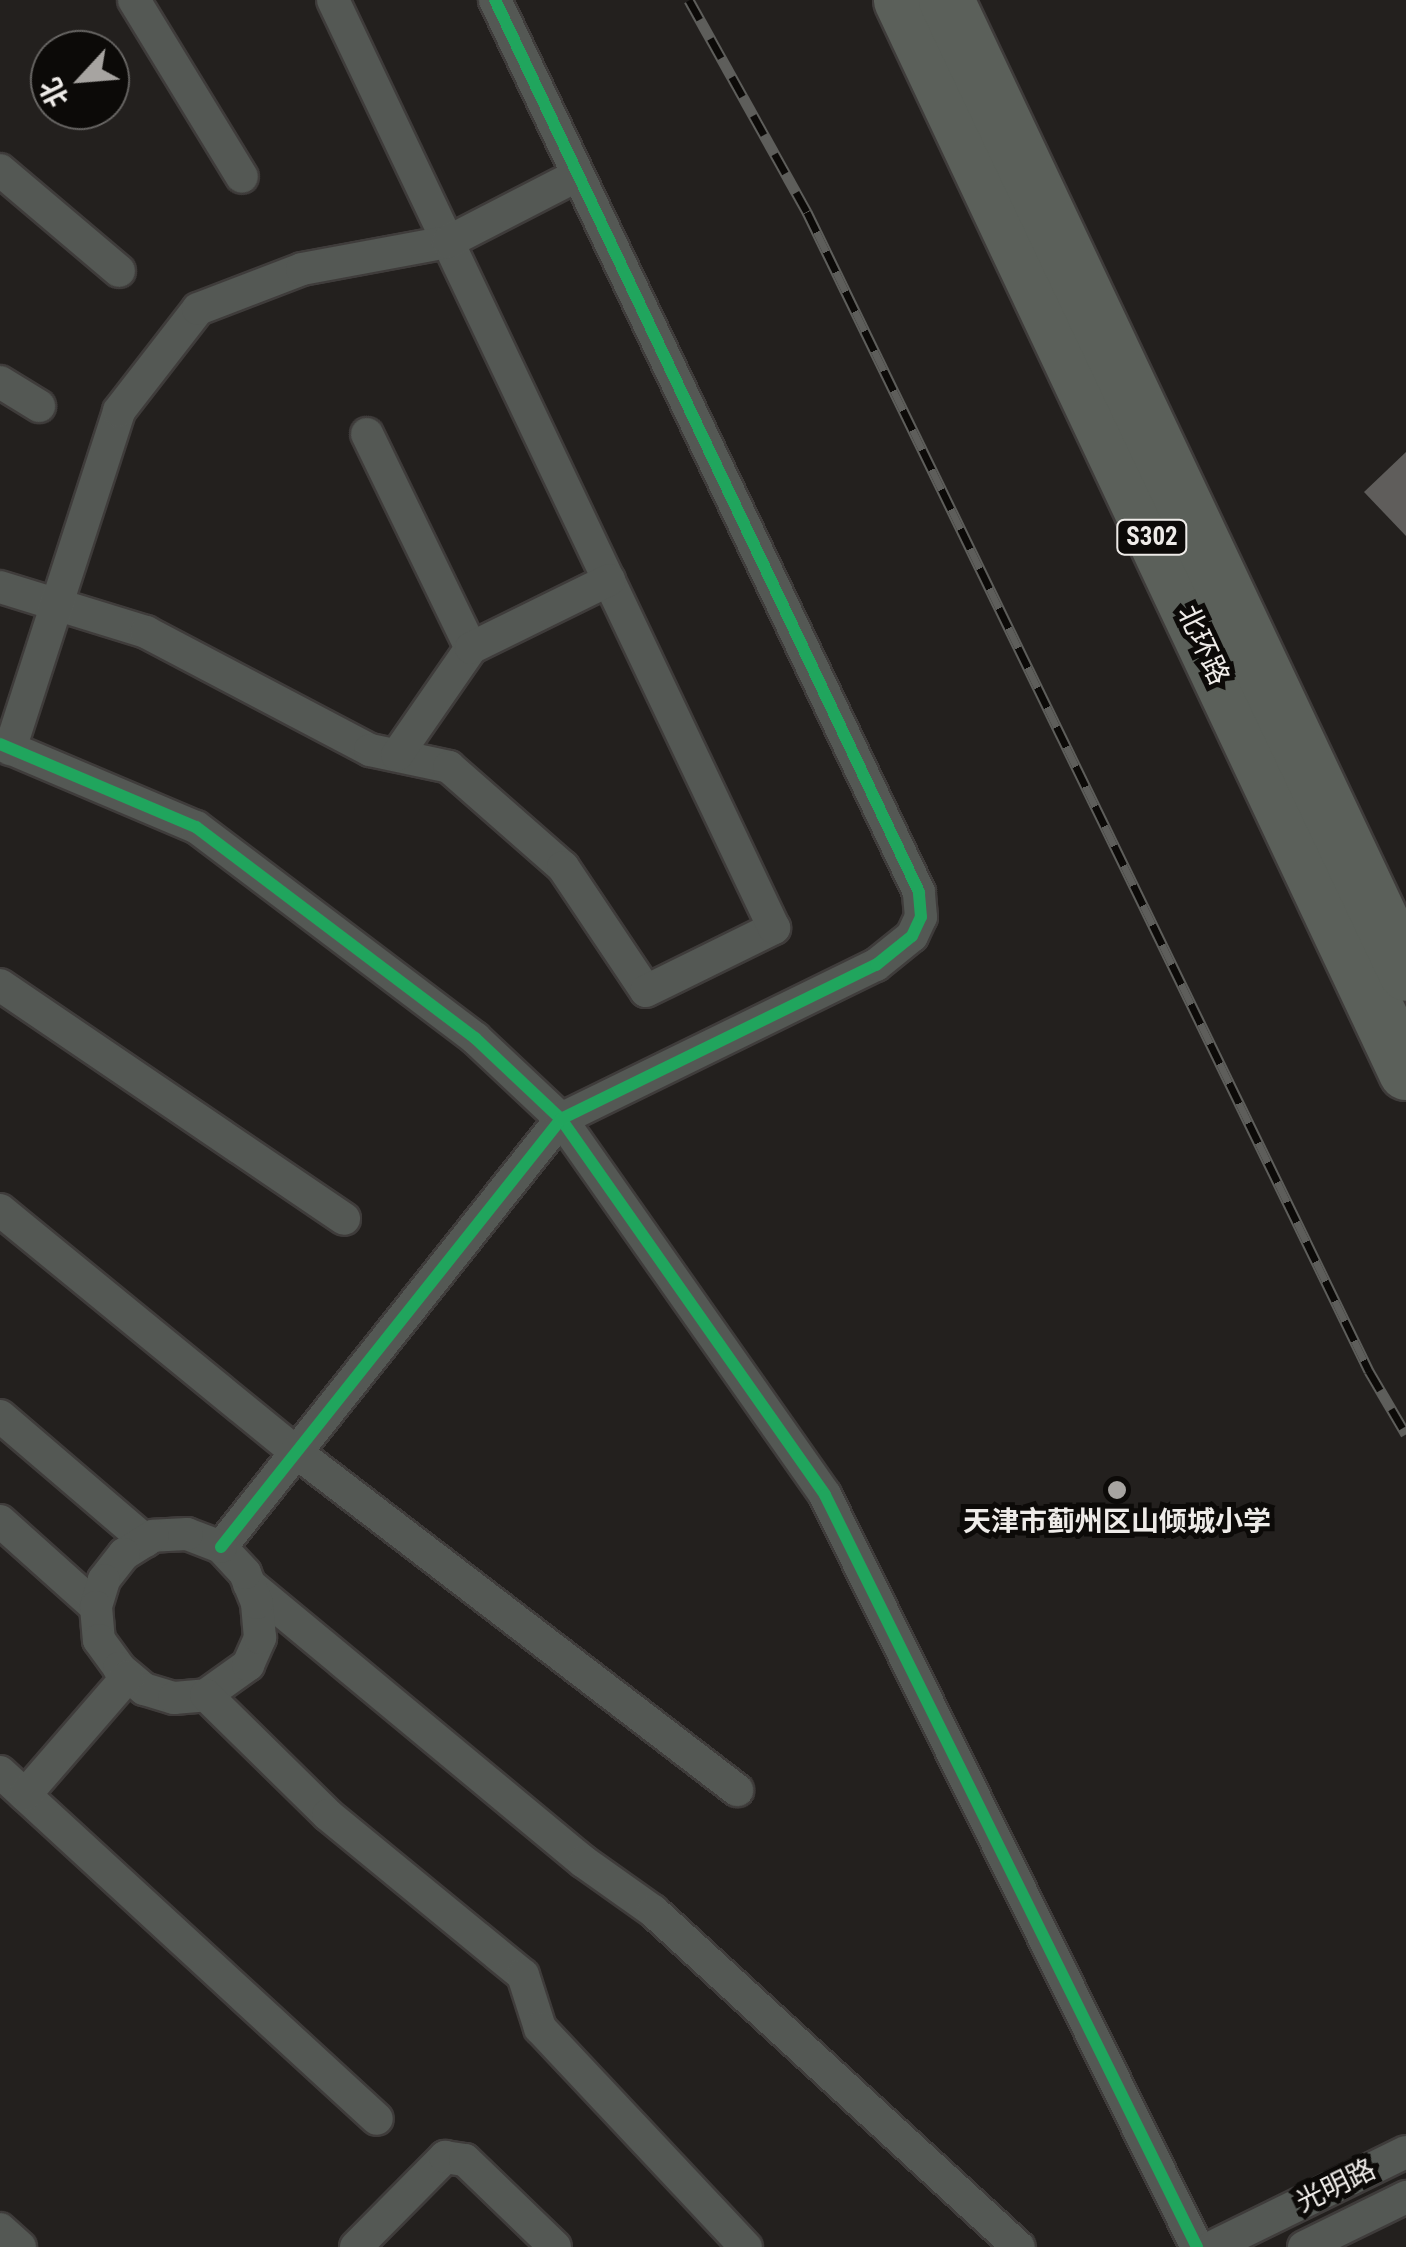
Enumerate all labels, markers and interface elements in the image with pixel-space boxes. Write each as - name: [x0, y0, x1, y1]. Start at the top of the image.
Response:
- north arrow: [30, 30, 130, 130]
- text: 北: [33, 73, 75, 112]
- road number: S302: [1114, 517, 1190, 557]
- street label: 北环路: [1170, 600, 1236, 690]
- marker: 天津市蓟州区山倾城小学: [1106, 1479, 1128, 1501]
- place label: 天津市蓟州区山倾城小学: [963, 1505, 1271, 1539]
- street label: 光明路: [1291, 2152, 1381, 2220]

